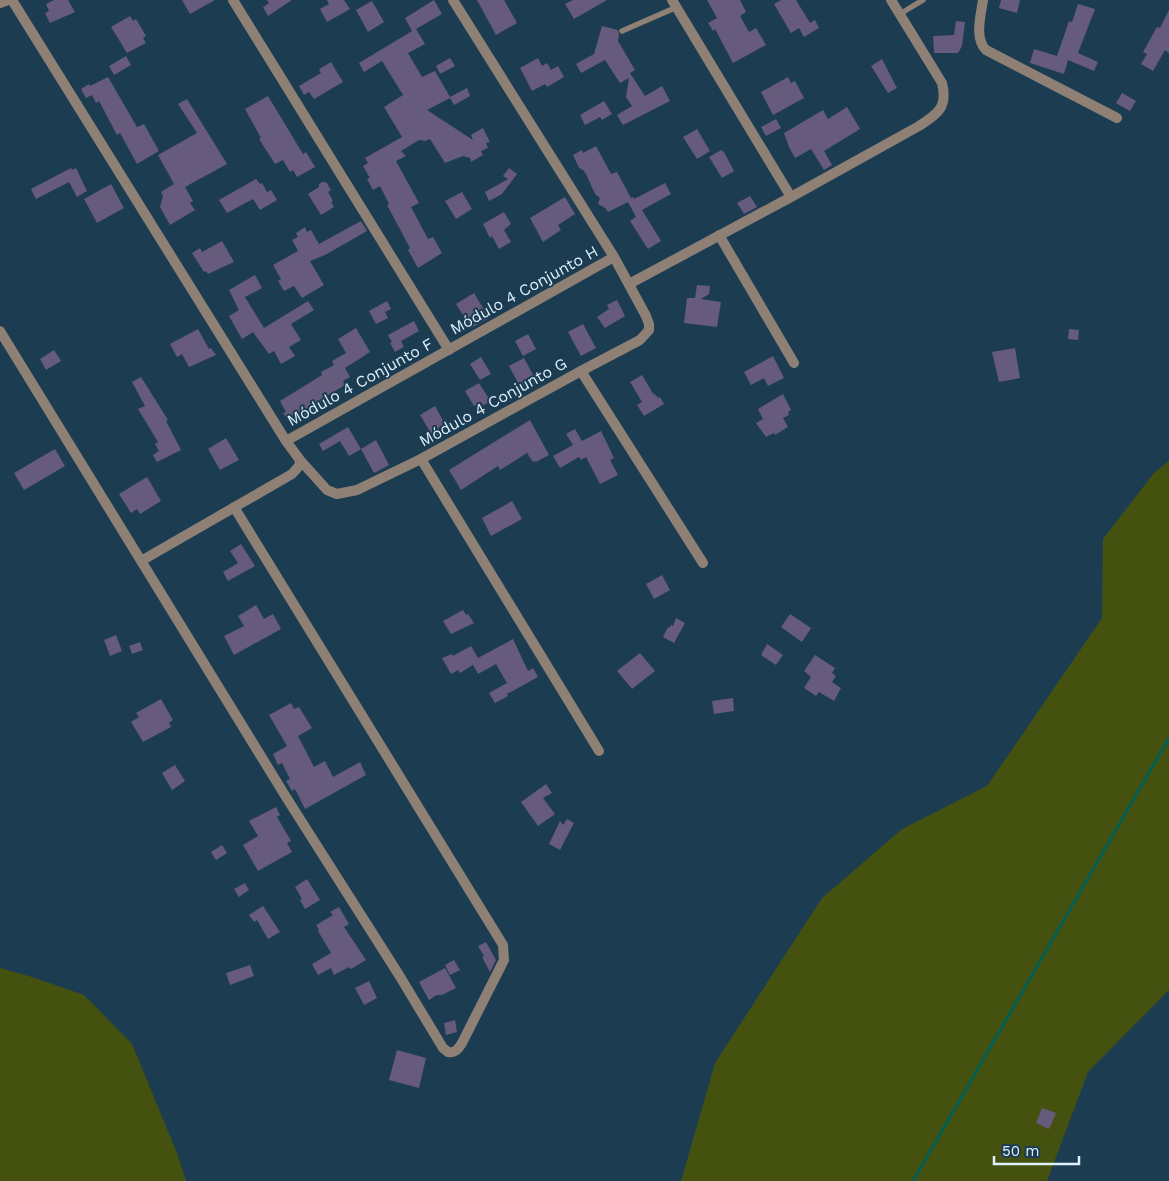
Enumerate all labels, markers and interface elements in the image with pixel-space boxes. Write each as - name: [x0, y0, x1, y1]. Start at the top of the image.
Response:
- street label: Módulo 4 Conjunto H: [447, 241, 601, 339]
- street label: Módulo 4 Conjunto F: [284, 334, 437, 430]
- street label: Módulo 4 Conjunto G: [416, 353, 570, 451]
- scale bar: [994, 1134, 1079, 1166]
- text: 50 m: [1002, 1142, 1039, 1160]

